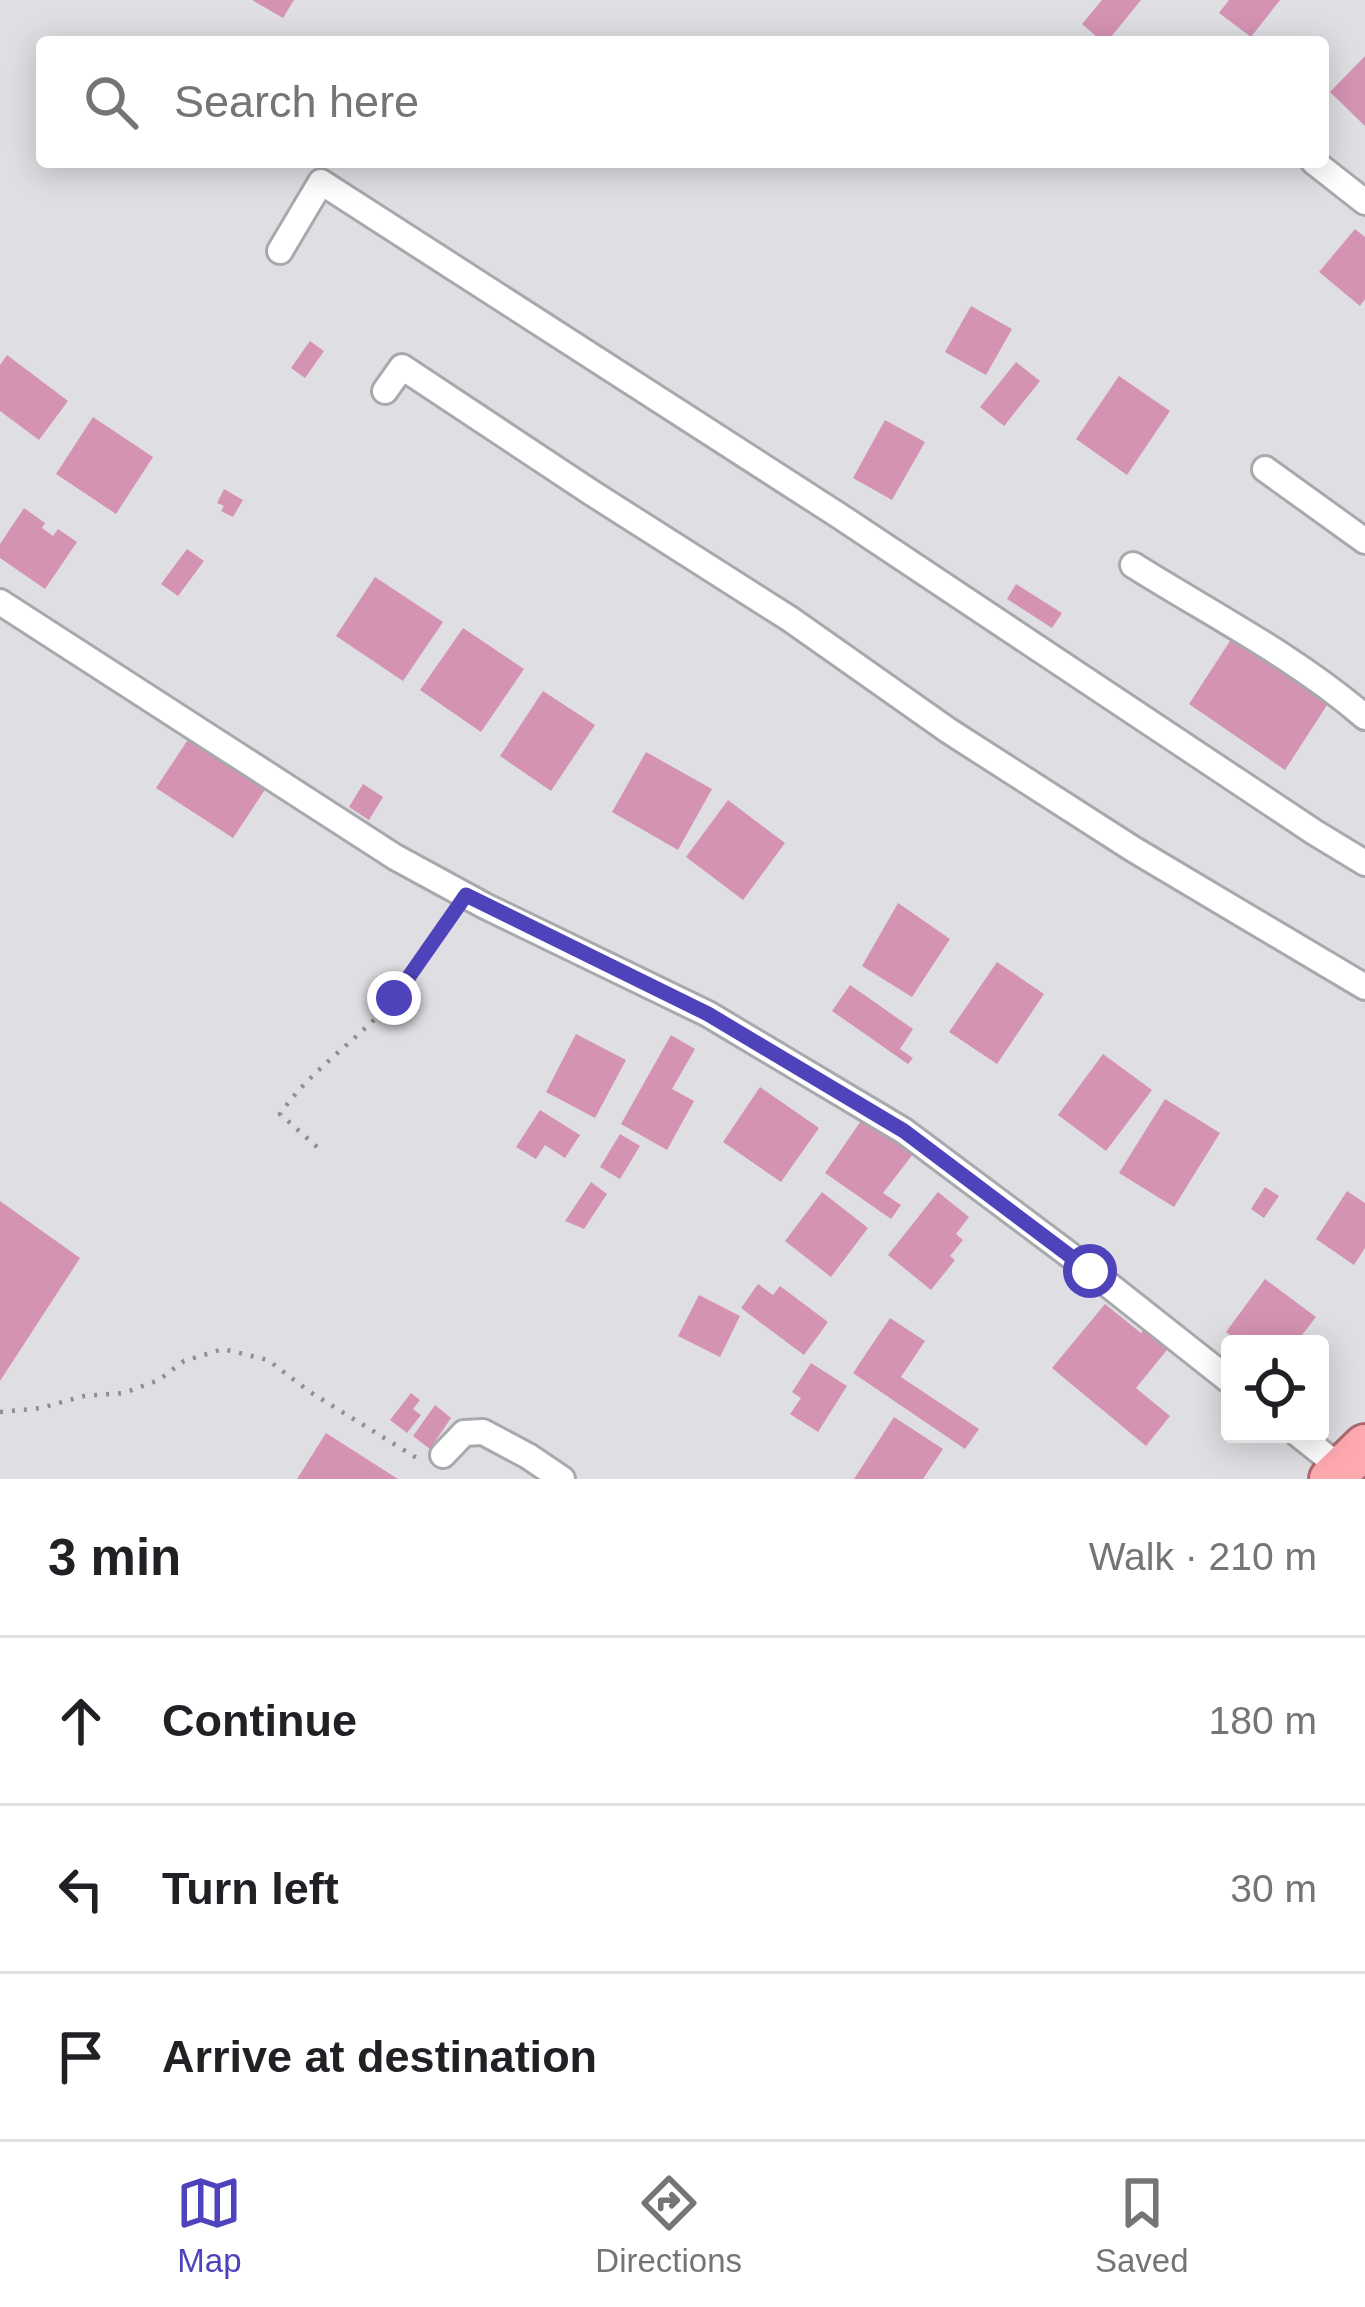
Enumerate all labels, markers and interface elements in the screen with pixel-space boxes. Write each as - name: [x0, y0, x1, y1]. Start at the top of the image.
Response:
- search box: [36, 36, 1329, 168]
- icon: search: [78, 69, 144, 135]
- text: Search here: [174, 76, 419, 127]
- route end: [367, 971, 421, 1025]
- route start: [1063, 1244, 1117, 1298]
- map controls: [1221, 1335, 1329, 1443]
- button: locate: [1221, 1335, 1329, 1443]
- text: 3 min: [48, 1529, 181, 1586]
- text: Walk · 210 m: [1089, 1535, 1317, 1578]
- icon: ahead: [48, 1688, 114, 1754]
- text: Continue: [162, 1695, 357, 1746]
- text: 180 m: [1209, 1699, 1317, 1742]
- icon: left: [48, 1856, 114, 1922]
- text: Turn left: [162, 1863, 339, 1914]
- text: 30 m: [1230, 1867, 1317, 1910]
- icon: arrive: [48, 2024, 114, 2090]
- text: Arrive at destination: [162, 2031, 597, 2082]
- tab: Map: [176, 2170, 242, 2280]
- tab: Directions: [595, 2170, 742, 2280]
- tab: Saved: [1095, 2170, 1189, 2280]

